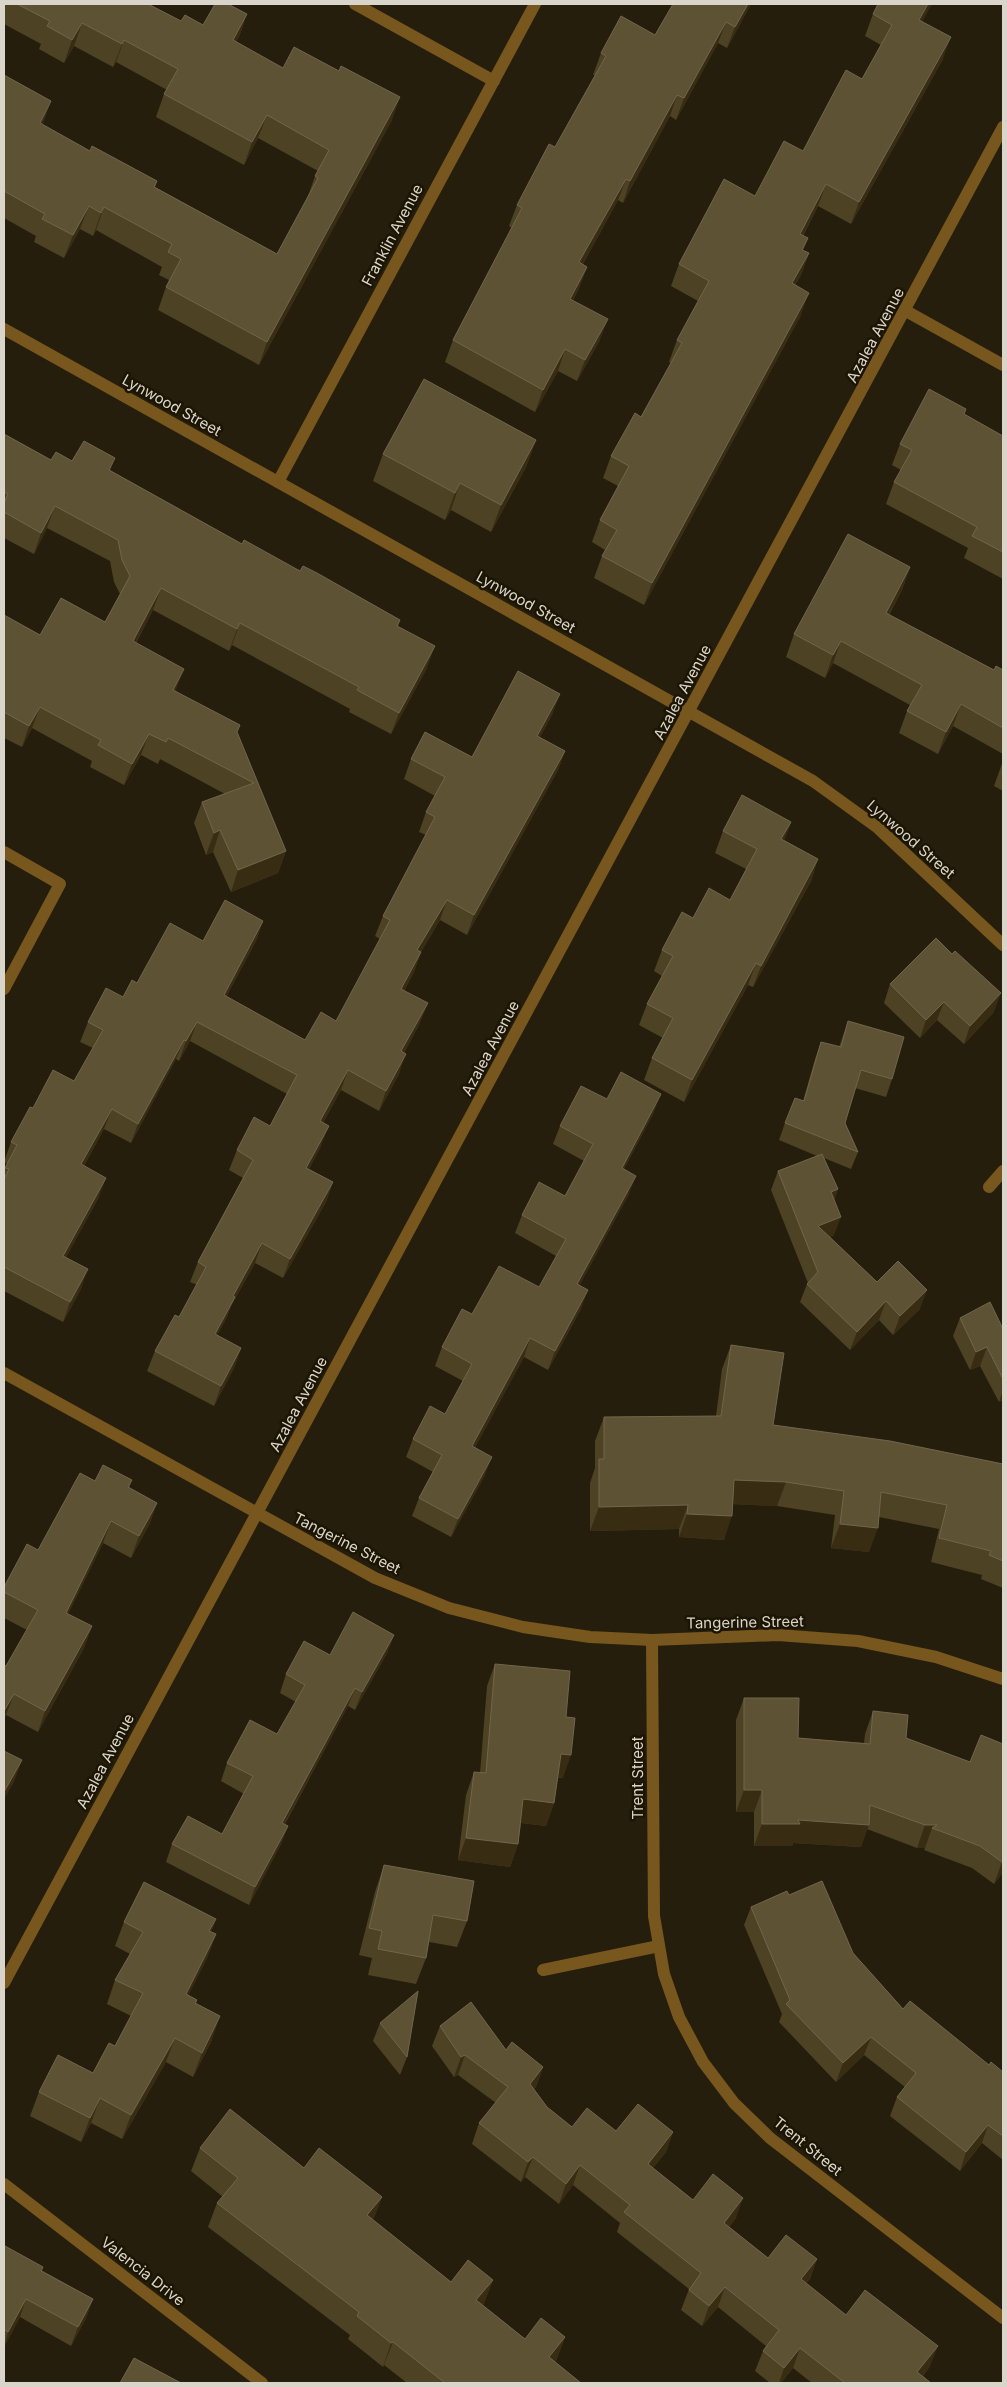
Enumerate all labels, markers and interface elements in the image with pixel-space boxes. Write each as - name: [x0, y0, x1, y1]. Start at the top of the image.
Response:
- street label: Franklin Avenue: [357, 181, 427, 289]
- street label: Azalea Avenue: [842, 284, 908, 386]
- street label: Lynwood Street: [119, 370, 225, 440]
- street label: Lynwood Street: [473, 567, 579, 637]
- street label: Azalea Avenue: [649, 641, 715, 743]
- street label: Lynwood Street: [863, 796, 959, 882]
- street label: Azalea Avenue: [457, 997, 523, 1099]
- street label: Azalea Avenue: [265, 1353, 331, 1455]
- street label: Tangerine Street: [290, 1508, 404, 1578]
- street label: Tangerine Street: [686, 1611, 804, 1633]
- street label: Azalea Avenue: [72, 1710, 138, 1812]
- street label: Trent Street: [628, 1736, 647, 1820]
- street label: Trent Street: [770, 2112, 846, 2180]
- street label: Valencia Drive: [97, 2232, 189, 2310]

